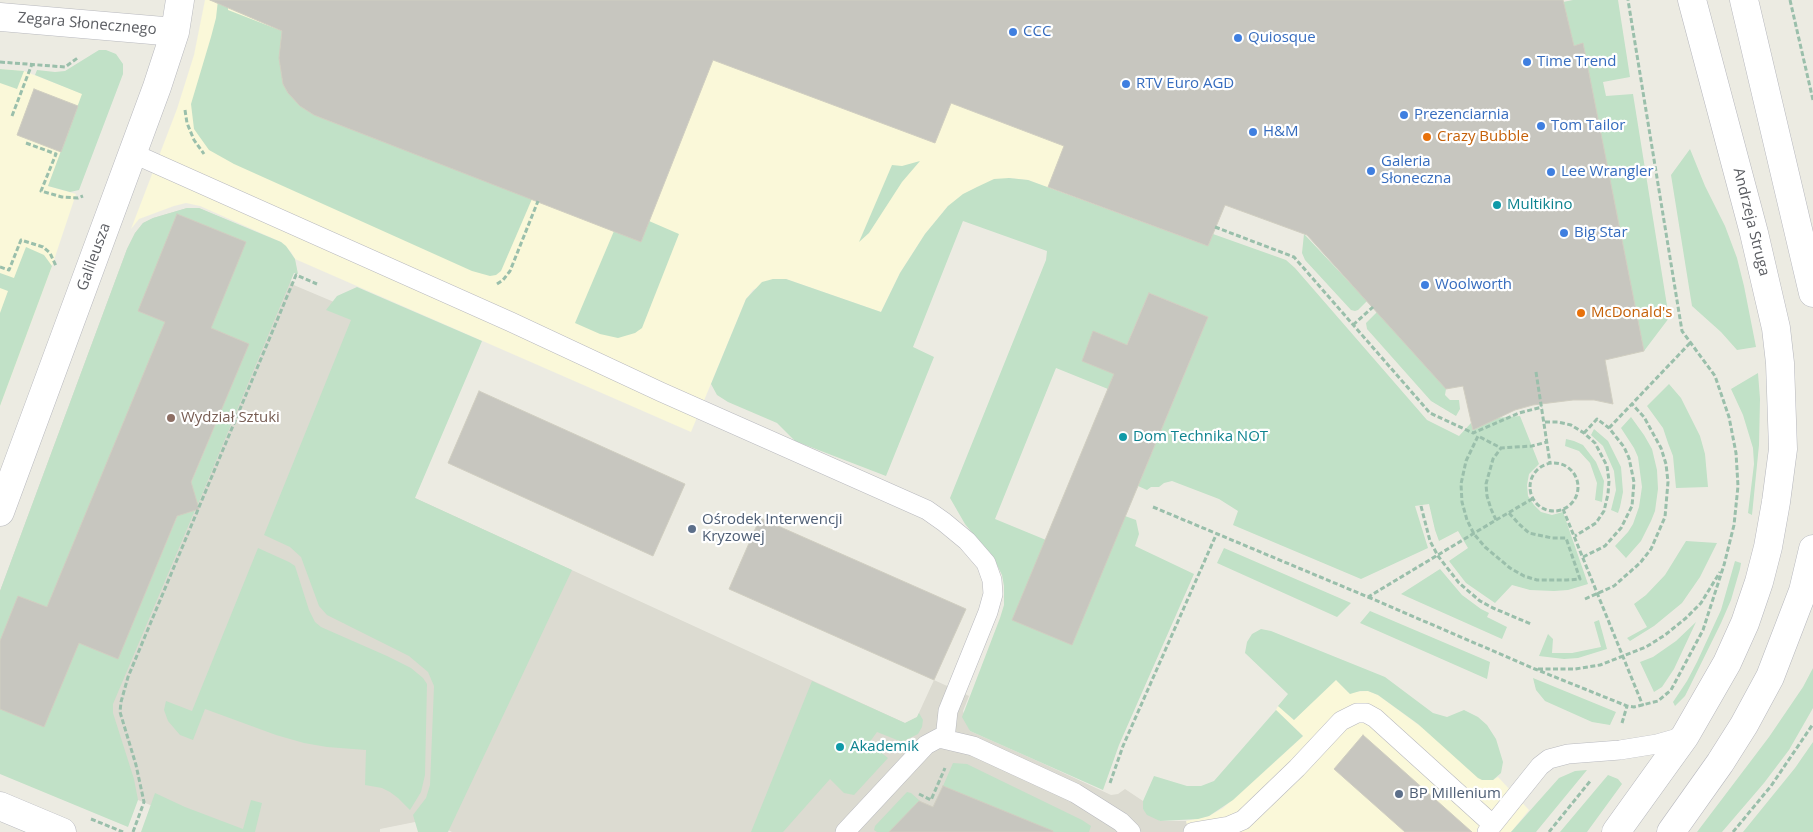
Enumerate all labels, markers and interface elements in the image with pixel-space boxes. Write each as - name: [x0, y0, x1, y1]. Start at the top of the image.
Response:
- street label: Zegara Słonecznego: [17, 9, 157, 39]
- place label: CCC: [1023, 23, 1051, 41]
- marker: CCC: [1007, 26, 1019, 38]
- place label: Quiosque: [1248, 29, 1316, 47]
- marker: Quiosque: [1232, 32, 1244, 44]
- place label: Time Trend: [1537, 53, 1616, 71]
- marker: Time Trend: [1521, 56, 1533, 68]
- place label: RTV Euro AGD: [1136, 75, 1234, 93]
- marker: RTV Euro AGD: [1120, 78, 1132, 90]
- place label: Prezenciarnia: [1414, 106, 1509, 124]
- marker: Prezenciarnia: [1398, 109, 1410, 121]
- place label: Tom Tailor: [1551, 117, 1625, 135]
- marker: Tom Tailor: [1535, 120, 1547, 132]
- place label: H&M: [1263, 123, 1298, 141]
- marker: H&M: [1247, 126, 1259, 138]
- place label: Crazy Bubble: [1437, 128, 1529, 146]
- marker: Crazy Bubble: [1421, 131, 1433, 143]
- place label: Galeria Słoneczna: [1381, 153, 1451, 188]
- place label: Lee Wrangler: [1561, 163, 1654, 181]
- marker: Galeria Słoneczna: [1365, 165, 1377, 177]
- marker: Lee Wrangler: [1545, 166, 1557, 178]
- street label: Andrzeja Struga: [1729, 166, 1773, 278]
- place label: Multikino: [1507, 196, 1573, 214]
- marker: Multikino: [1491, 199, 1503, 211]
- street label: Galileusza: [73, 221, 115, 293]
- place label: Big Star: [1574, 224, 1628, 242]
- marker: Big Star: [1558, 227, 1570, 239]
- place label: Woolworth: [1435, 276, 1512, 294]
- marker: Woolworth: [1419, 279, 1431, 291]
- place label: McDonald's: [1591, 304, 1673, 322]
- marker: McDonald's: [1575, 307, 1587, 319]
- place label: Wydział Sztuki: [181, 409, 280, 427]
- marker: Wydział Sztuki: [165, 412, 177, 424]
- place label: Dom Technika NOT: [1133, 428, 1268, 446]
- marker: Dom Technika NOT: [1117, 431, 1129, 443]
- place label: Ośrodek Interwencji Kryzowej: [702, 511, 843, 546]
- marker: Ośrodek Interwencji Kryzowej: [686, 523, 698, 535]
- place label: Akademik: [850, 738, 919, 756]
- marker: Akademik: [834, 741, 846, 753]
- place label: BP Millenium: [1409, 785, 1501, 803]
- marker: BP Millenium: [1393, 788, 1405, 800]

